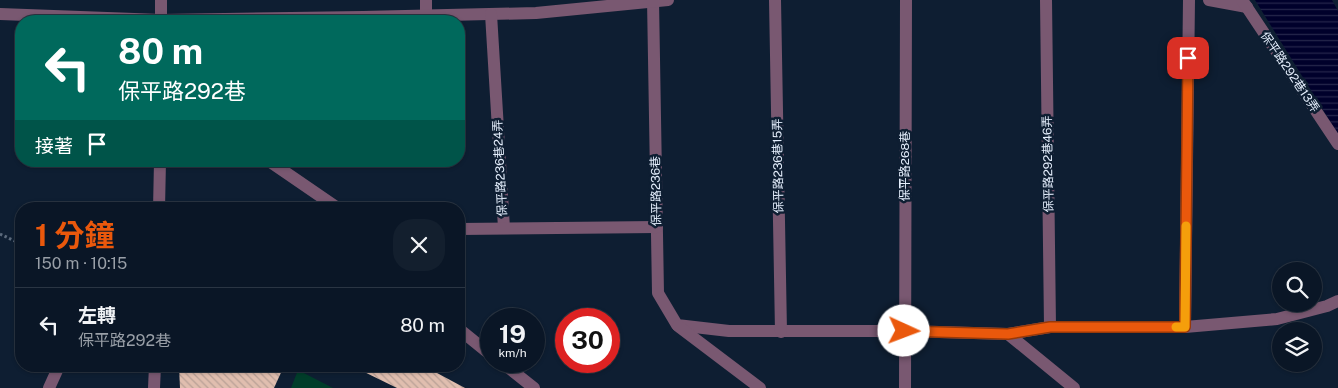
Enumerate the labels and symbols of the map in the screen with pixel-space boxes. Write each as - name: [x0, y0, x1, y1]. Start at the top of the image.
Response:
- street label: 保平路292巷13弄: [1258, 29, 1322, 115]
- pin: [1167, 37, 1209, 79]
- street label: 保平路292巷46弄: [1040, 115, 1056, 213]
- street label: 保平路236巷24弄: [490, 119, 510, 217]
- street label: 保平路236巷15弄: [770, 119, 786, 213]
- street label: 保平路268巷: [898, 131, 912, 201]
- street label: 保平路236巷: [648, 156, 664, 226]
- position arrow: [877, 304, 929, 356]
- speed limit sign: 30: [555, 308, 620, 373]

